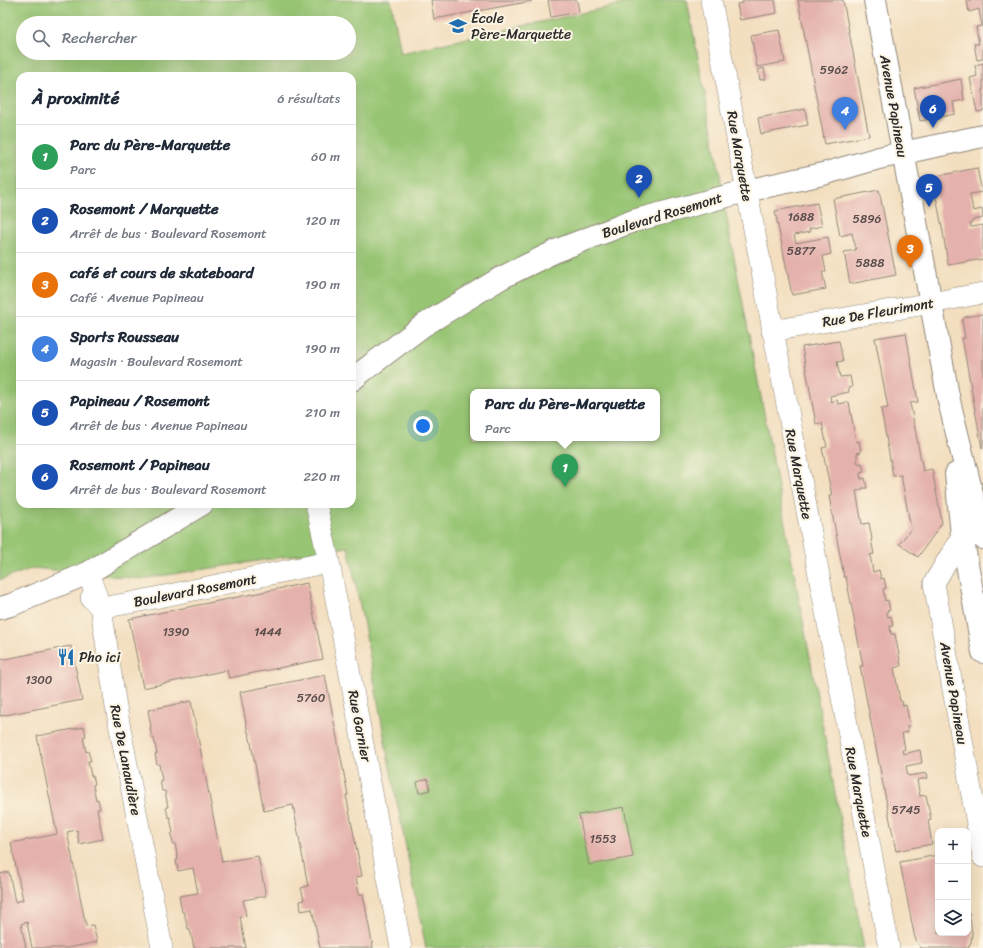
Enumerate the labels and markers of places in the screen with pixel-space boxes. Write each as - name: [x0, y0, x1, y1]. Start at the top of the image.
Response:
- place label: École Père-Marquette: [471, 6, 571, 47]
- school or university icon: École Père-Marquette: [448, 16, 468, 36]
- pin: 6: [920, 95, 946, 128]
- pin: 4: [832, 97, 858, 130]
- pin: 2: [626, 165, 652, 198]
- pin: 5: [916, 174, 942, 207]
- pin: 3: [897, 235, 923, 268]
- pin: 1: [552, 454, 578, 487]
- place label: Pho ici: [79, 645, 121, 670]
- restaurant icon: Pho ici: [56, 647, 76, 667]

